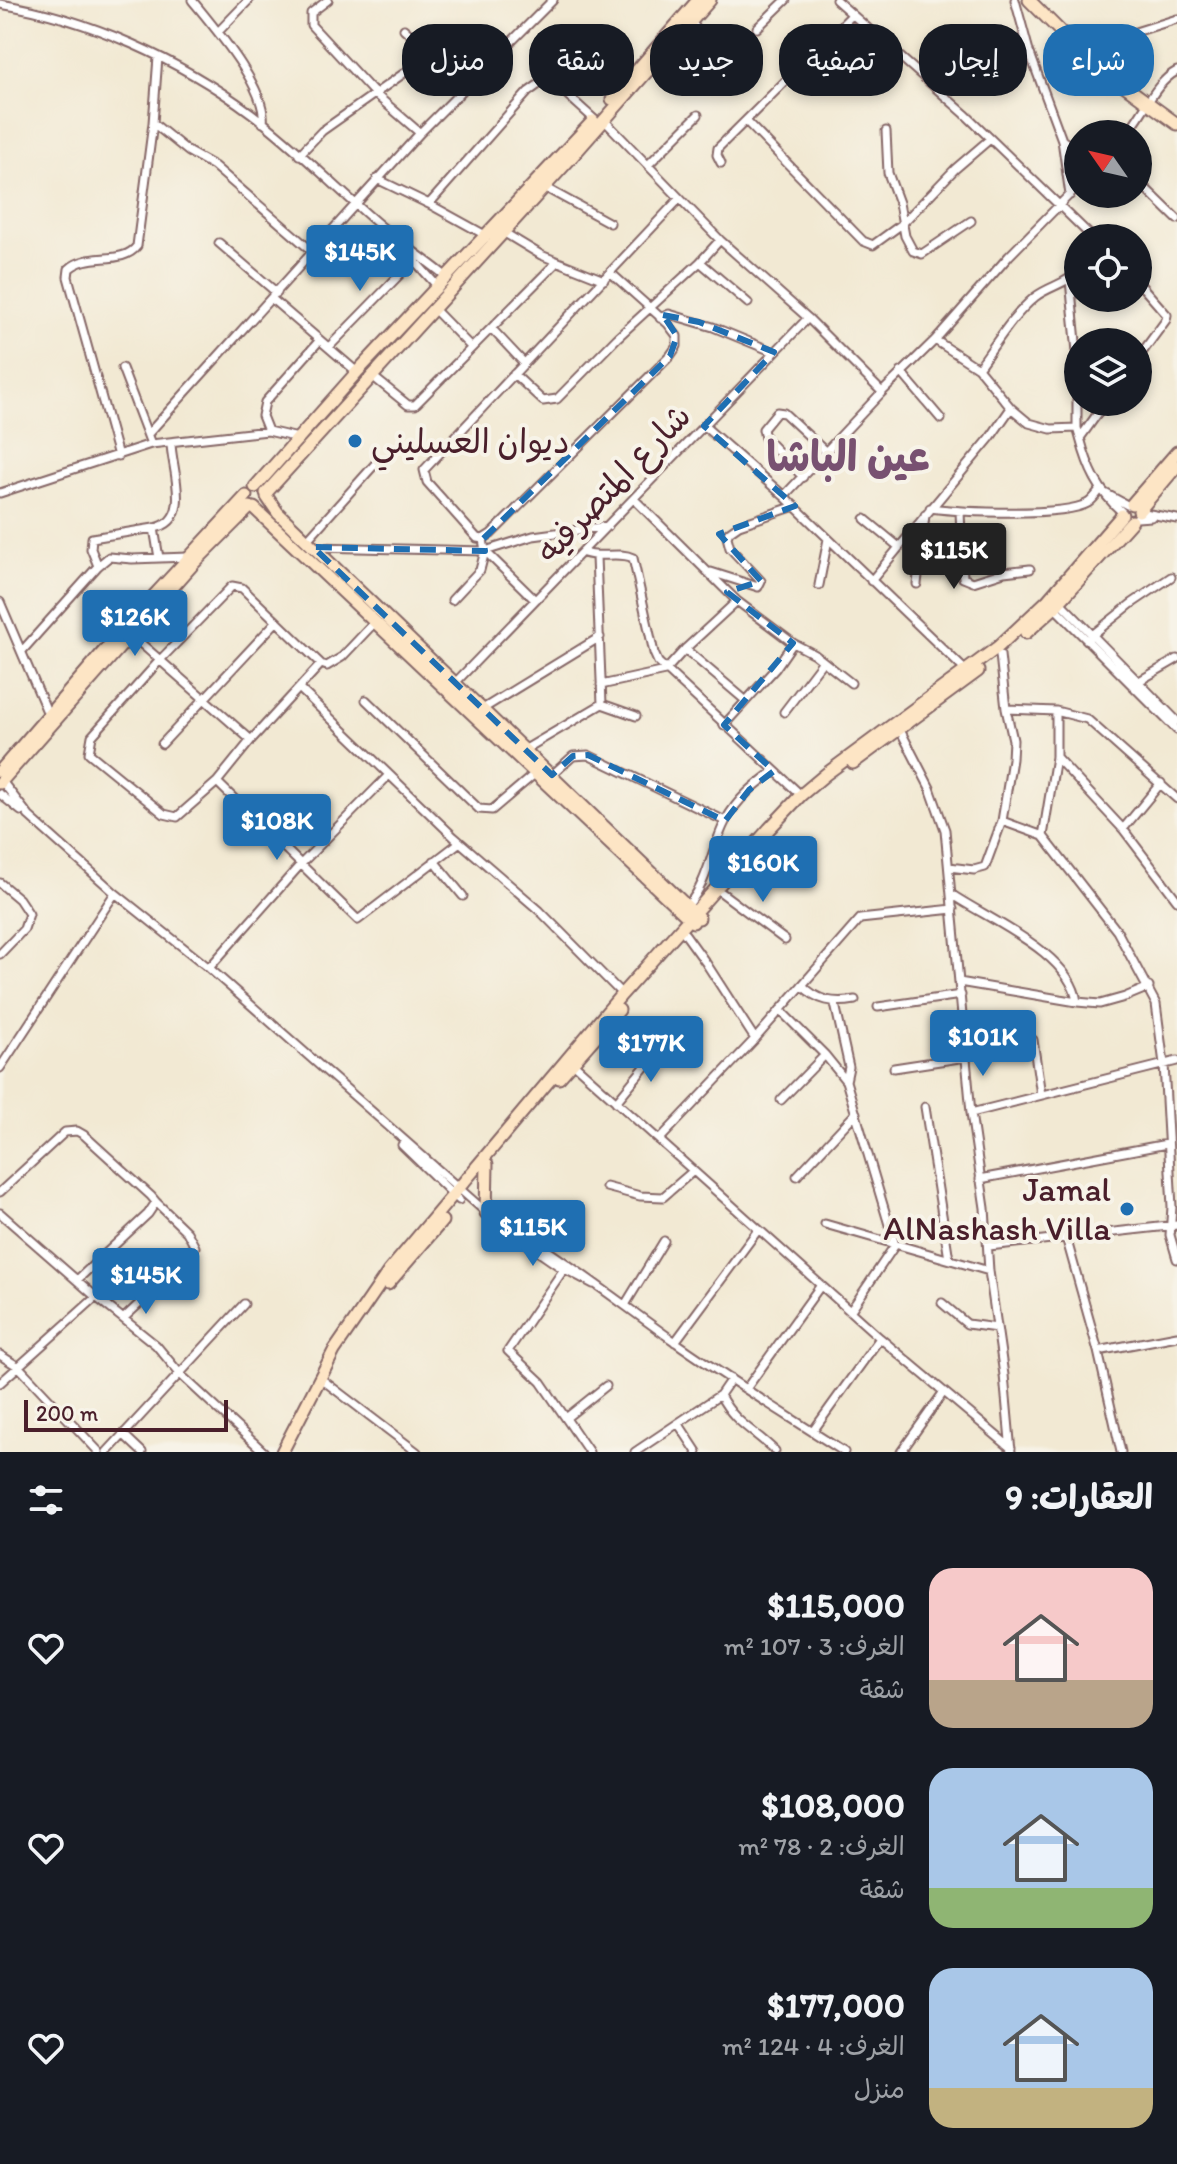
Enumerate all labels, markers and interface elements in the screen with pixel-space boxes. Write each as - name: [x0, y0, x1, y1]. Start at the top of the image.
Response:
- chip: منزل: [402, 24, 513, 96]
- chip: شقة: [529, 24, 634, 96]
- chip: جديد: [650, 24, 763, 96]
- chip: تصفية: [779, 24, 903, 96]
- chip: إيجار: [919, 24, 1027, 96]
- chip: شراء: [1043, 24, 1154, 96]
- north arrow: [1064, 120, 1152, 208]
- map controls: [1064, 120, 1152, 416]
- button: locate: [1064, 224, 1152, 312]
- pin: $145K: [304, 225, 416, 293]
- text: $145K: [324, 235, 396, 267]
- button: layers: [1064, 328, 1152, 416]
- street label: شارع المتصرفيه: [527, 395, 702, 573]
- place label: ديوان العسليني: [371, 421, 570, 471]
- district label: عين الباشا: [766, 431, 930, 482]
- marker: ديوان العسليني: [346, 432, 364, 450]
- pin: $115K: [898, 523, 1010, 591]
- text: $115K: [920, 533, 988, 565]
- pin: $126K: [79, 590, 191, 658]
- text: $126K: [100, 600, 170, 632]
- pin: $108K: [221, 794, 333, 862]
- text: $108K: [241, 804, 313, 836]
- pin: $160K: [707, 836, 819, 904]
- text: $160K: [727, 846, 799, 878]
- pin: $101K: [927, 1010, 1039, 1078]
- pin: $177K: [595, 1016, 707, 1084]
- text: $101K: [948, 1020, 1018, 1052]
- text: $177K: [617, 1026, 685, 1058]
- place label: Jamal AlNashash Villa: [883, 1169, 1111, 1249]
- pin: $115K: [477, 1200, 589, 1268]
- marker: Jamal AlNashash Villa: [1118, 1200, 1136, 1218]
- text: $115K: [499, 1210, 567, 1242]
- pin: $145K: [90, 1248, 202, 1316]
- text: $145K: [110, 1258, 182, 1290]
- scale bar: [24, 1396, 228, 1432]
- text: 200 m: [36, 1400, 98, 1427]
- text: العقارات: 9: [1005, 1477, 1153, 1518]
- icon: filters: [24, 1478, 68, 1522]
- text: $115,000: [767, 1585, 905, 1626]
- icon: home: [993, 1600, 1089, 1696]
- icon: heart: [24, 1626, 68, 1670]
- text: الغرف: 3 · 107 m²: [724, 1630, 905, 1662]
- text: شقة: [860, 1673, 905, 1705]
- text: $108,000: [762, 1785, 905, 1826]
- icon: home: [993, 1800, 1089, 1896]
- icon: heart: [24, 1826, 68, 1870]
- text: الغرف: 2 · 78 m²: [738, 1830, 905, 1862]
- text: شقة: [860, 1873, 905, 1905]
- text: $177,000: [767, 1985, 905, 2026]
- icon: home: [993, 2000, 1089, 2096]
- icon: heart: [24, 2026, 68, 2070]
- text: الغرف: 4 · 124 m²: [722, 2030, 905, 2062]
- text: منزل: [854, 2073, 905, 2105]

